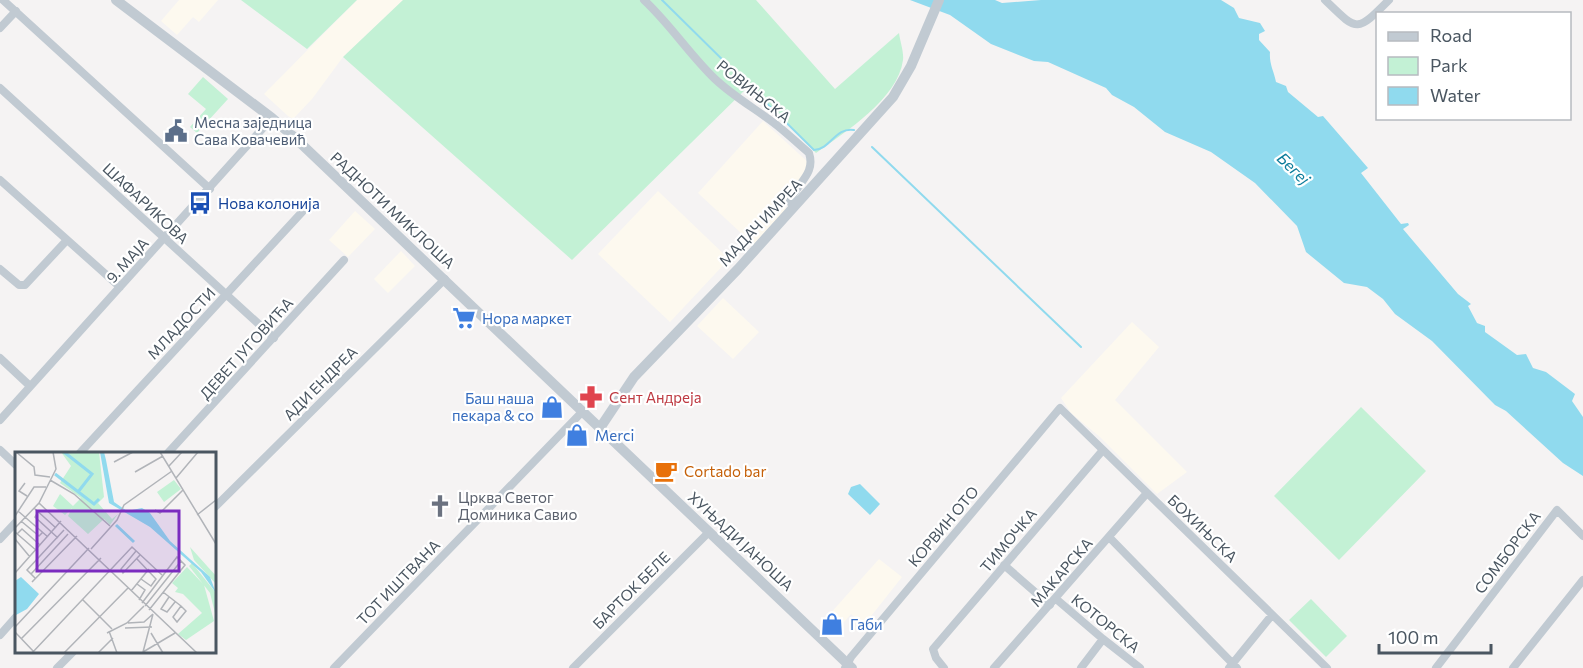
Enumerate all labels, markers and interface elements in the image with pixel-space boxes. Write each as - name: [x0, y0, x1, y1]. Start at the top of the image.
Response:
- legend: [1376, 12, 1571, 120]
- text: Road: [1430, 24, 1472, 46]
- text: Park: [1430, 54, 1468, 76]
- street label: РОВИЊСКА: [714, 56, 794, 126]
- text: Water: [1430, 84, 1481, 106]
- place label: Месна заједница Сава Ковачевић: [194, 113, 312, 148]
- public building icon: Месна заједница Сава Ковачевић: [163, 118, 189, 144]
- street label: РАДНОТИ МИКЛОША: [327, 148, 459, 272]
- water label: Бегеј: [1274, 148, 1315, 189]
- street label: ШАФАРИКОВА: [99, 159, 193, 247]
- street label: МАДАЧ ИМРЕА: [715, 174, 805, 270]
- bus stop icon: Нова колонија: [187, 190, 213, 216]
- place label: Нова колонија: [218, 194, 320, 212]
- street label: 9. МАЈА: [102, 234, 152, 286]
- street label: МЛАДОСТИ: [143, 284, 219, 362]
- street label: ДЕВЕТ ЈУГОВИЋА: [196, 293, 296, 403]
- supermarket icon: Нора маркет: [451, 305, 477, 331]
- place label: Нора маркет: [482, 309, 572, 327]
- street label: АДИ ЕНДРЕА: [279, 342, 361, 424]
- pharmacy icon: Сент Андреја: [578, 384, 604, 410]
- place label: Сент Андреја: [609, 388, 702, 406]
- place label: Баш наша пекара & co: [452, 389, 534, 424]
- shop icon: Баш наша пекара & co: [539, 394, 565, 420]
- shop icon: Merci: [564, 422, 590, 448]
- place label: Merci: [595, 426, 634, 444]
- inset map: [15, 452, 216, 653]
- cafe icon: Cortado bar: [653, 458, 679, 484]
- place label: Cortado bar: [684, 462, 766, 480]
- street label: КОРВИН ОТО: [904, 482, 982, 570]
- place label: Црква Светог Доминика Савио: [458, 488, 577, 523]
- street label: ХУЊАДИ ЈАНОША: [685, 488, 797, 594]
- street label: БОХИЊСКА: [1165, 490, 1241, 566]
- church icon: Црква Светог Доминика Савио: [427, 493, 453, 519]
- street label: ТИМОЧКА: [976, 504, 1040, 576]
- street label: СОМБОРСКА: [1470, 507, 1544, 597]
- street label: МАКАРСКА: [1026, 534, 1096, 610]
- street label: ТОТ ИШТВАНА: [353, 536, 443, 628]
- street label: БАРТОК БЕЛЕ: [589, 548, 673, 632]
- street label: КОТОРСКА: [1068, 590, 1144, 656]
- shop icon: Габи: [819, 611, 845, 637]
- place label: Габи: [850, 615, 883, 633]
- scale bar: [1379, 617, 1492, 655]
- text: 100 m: [1388, 626, 1438, 648]

